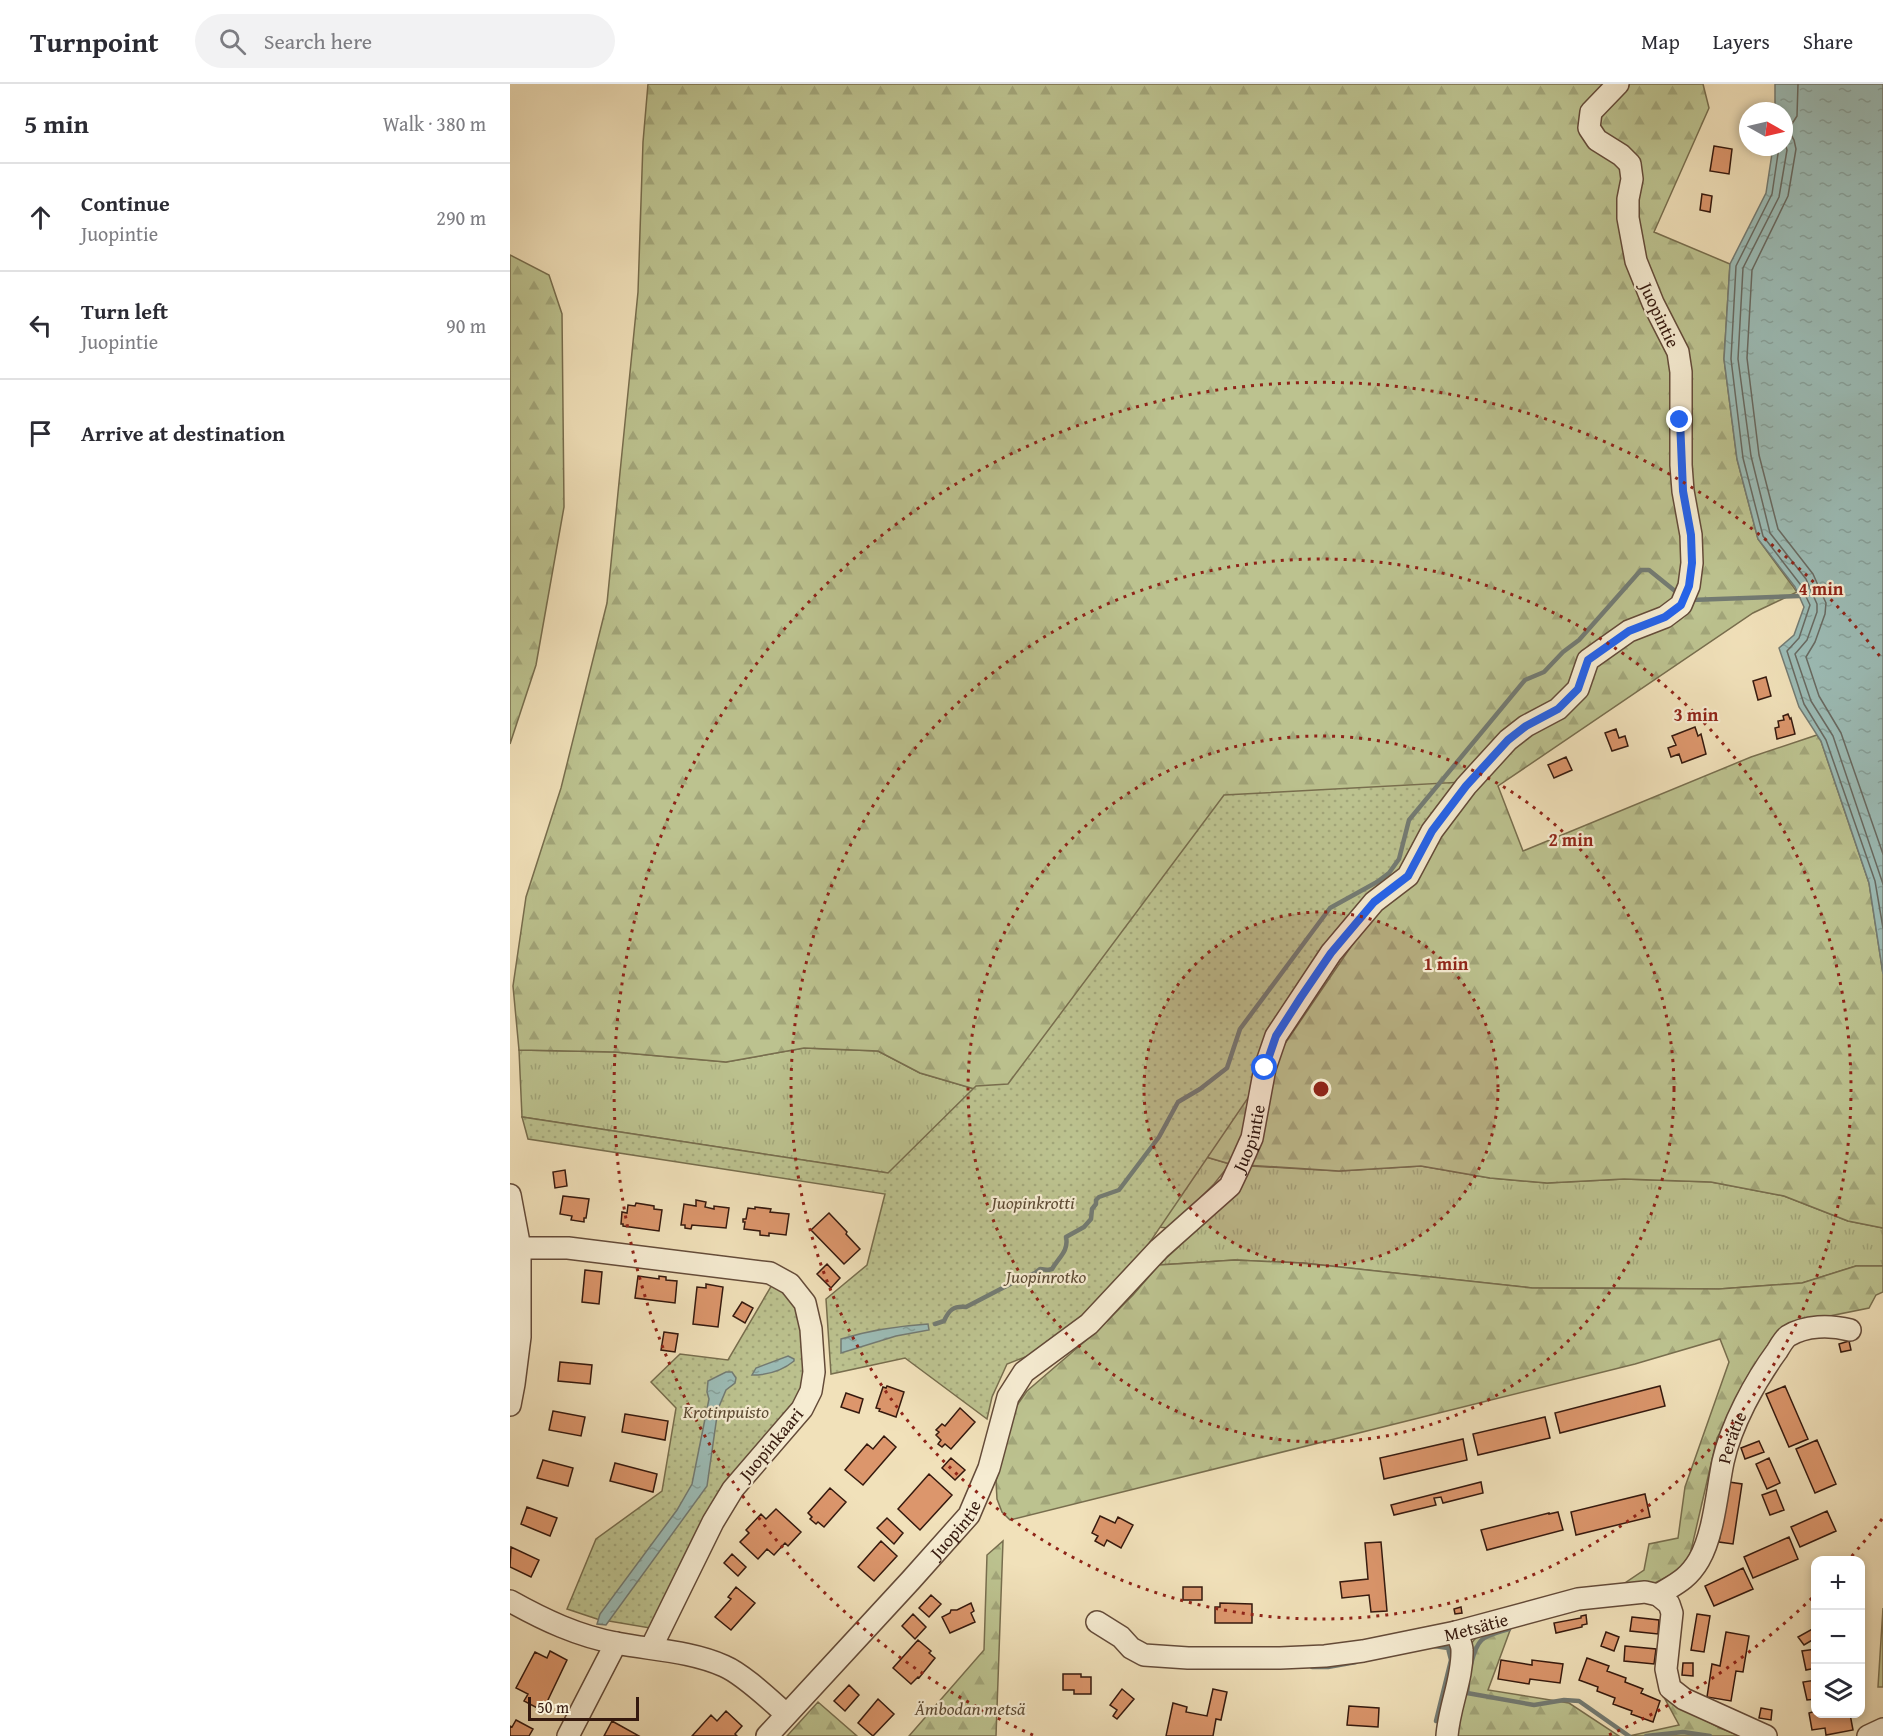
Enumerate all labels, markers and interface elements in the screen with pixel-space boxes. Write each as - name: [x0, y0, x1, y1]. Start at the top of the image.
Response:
- search box: [195, 14, 615, 68]
- text: Turnpoint: [30, 21, 159, 62]
- icon: search: [216, 25, 249, 58]
- text: Search here: [264, 25, 372, 57]
- text: Map: [1641, 26, 1680, 57]
- text: Layers: [1713, 26, 1770, 57]
- text: Share: [1803, 26, 1853, 57]
- north arrow: [1739, 102, 1793, 156]
- text: 5 min: [24, 104, 89, 143]
- text: Walk · 380 m: [383, 109, 486, 138]
- text: Continue: [81, 187, 170, 219]
- icon: ahead: [24, 201, 57, 234]
- text: 290 m: [436, 203, 486, 232]
- text: Juopintie: [81, 219, 158, 248]
- street label: Juopintie: [1632, 276, 1687, 352]
- text: Turn left: [81, 295, 168, 327]
- icon: left: [24, 309, 57, 342]
- text: 90 m: [446, 311, 486, 340]
- text: Juopintie: [81, 327, 158, 356]
- route end: [1666, 406, 1692, 432]
- icon: arrive: [24, 417, 57, 450]
- text: Arrive at destination: [81, 417, 285, 449]
- text: 4 min: [1799, 575, 1844, 602]
- text: 3 min: [1674, 701, 1719, 728]
- text: 2 min: [1549, 826, 1594, 853]
- text: 1 min: [1424, 950, 1469, 977]
- route start: [1251, 1054, 1277, 1080]
- centre of rings: [1311, 1079, 1331, 1099]
- street label: Juopintie: [1224, 1102, 1271, 1178]
- park label: Juopinkrotti: [988, 1189, 1075, 1216]
- park label: Juopinrotko: [1003, 1263, 1087, 1290]
- park label: Krotinpuisto: [682, 1398, 769, 1425]
- street label: Juopinkaari: [731, 1402, 810, 1488]
- street label: Perätie: [1710, 1407, 1753, 1466]
- street label: Juopintie: [922, 1496, 987, 1566]
- map controls: [1811, 1556, 1865, 1718]
- button: +: [1811, 1556, 1865, 1610]
- street label: Metsätie: [1442, 1605, 1511, 1648]
- button: −: [1811, 1610, 1865, 1664]
- button: layers: [1811, 1664, 1865, 1718]
- scale bar: [528, 1694, 639, 1722]
- text: 50 m: [537, 1695, 569, 1719]
- park label: Ämbodan metsä: [914, 1695, 1026, 1722]

